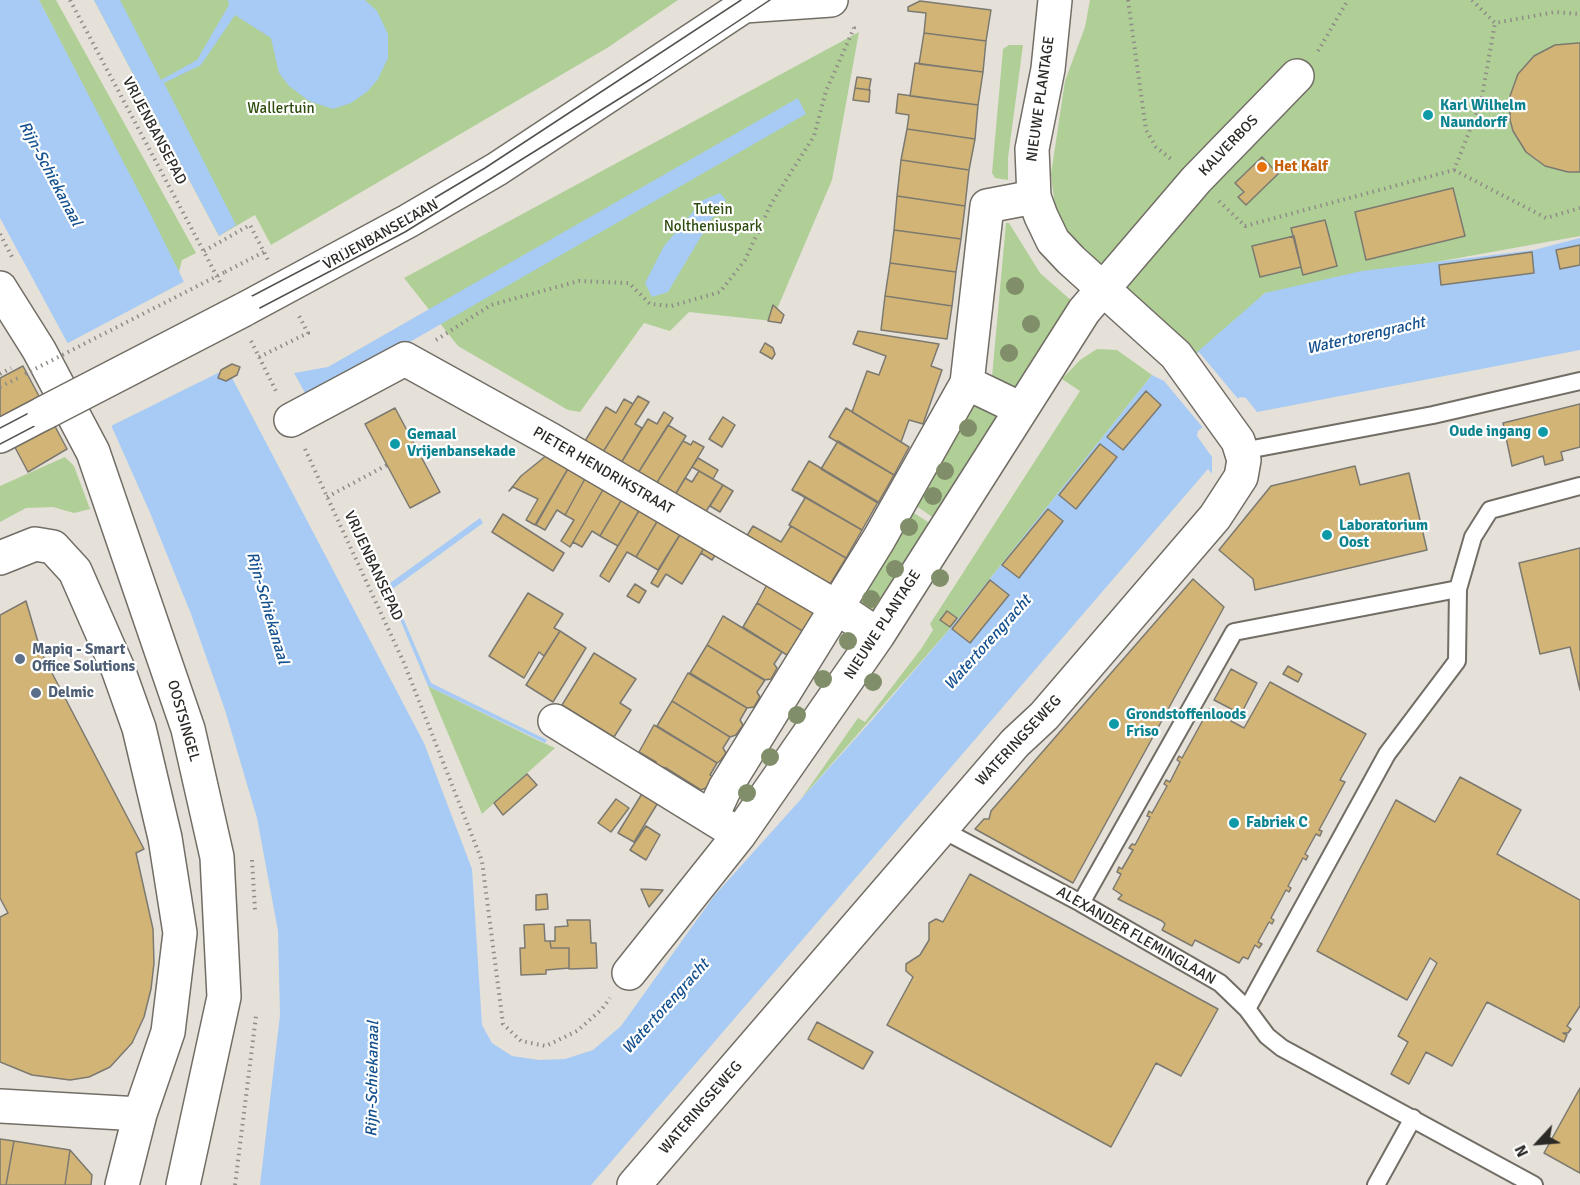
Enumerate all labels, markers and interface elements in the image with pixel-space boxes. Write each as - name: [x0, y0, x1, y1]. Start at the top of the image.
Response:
- street label: NIEUWE PLANTAGE: [1023, 35, 1059, 163]
- street label: VRIJENBANSEPAD: [118, 74, 190, 188]
- place label: Karl Wilhelm Naundorff: [1440, 97, 1526, 132]
- park label: Wallertuin: [247, 100, 315, 118]
- marker: Karl Wilhelm Naundorff: [1421, 108, 1435, 122]
- street label: KALVERBOS: [1195, 112, 1263, 180]
- water label: Rijn-Schiekanaal: [14, 118, 86, 230]
- place label: Het Kalf: [1274, 158, 1328, 176]
- marker: Het Kalf: [1255, 160, 1269, 174]
- street label: VRIJENBANSELAAN: [320, 196, 442, 274]
- park label: Tutein Noltheniuspark: [664, 201, 762, 236]
- water label: Watertorengracht: [1305, 313, 1427, 359]
- street label: PIETER HENDRIKSTRAAT: [529, 423, 677, 519]
- place label: Oude ingang: [1449, 423, 1531, 441]
- marker: Oude ingang: [1536, 425, 1550, 439]
- place label: Gemaal Vrijenbansekade: [407, 426, 516, 461]
- marker: Gemaal Vrijenbansekade: [388, 437, 402, 451]
- street label: VRIJENBANSEPAD: [340, 508, 406, 624]
- place label: Laboratorium Oost: [1339, 517, 1428, 552]
- marker: Laboratorium Oost: [1320, 528, 1334, 542]
- water label: Rijn-Schiekanaal: [242, 550, 292, 666]
- street label: NIEUWE PLANTAGE: [841, 567, 925, 683]
- water label: Watertorengracht: [940, 592, 1036, 694]
- place label: Mapiq - Smart Office Solutions: [32, 641, 135, 676]
- marker: Mapiq - Smart Office Solutions: [13, 652, 27, 666]
- street label: OOSTSINGEL: [163, 678, 203, 764]
- place label: Delmic: [48, 684, 94, 702]
- marker: Delmic: [29, 686, 43, 700]
- street label: WATERINGSEWEG: [972, 692, 1066, 790]
- place label: Grondstoffenloods Friso: [1126, 706, 1246, 741]
- marker: Grondstoffenloods Friso: [1107, 717, 1121, 731]
- place label: Fabriek C: [1246, 814, 1308, 832]
- marker: Fabriek C: [1227, 816, 1241, 830]
- street label: ALEXANDER FLEMINGLAAN: [1053, 883, 1219, 989]
- water label: Watertorengracht: [618, 956, 714, 1058]
- water label: Rijn-Schiekanaal: [362, 1021, 384, 1137]
- street label: WATERINGSEWEG: [656, 1058, 746, 1158]
- north arrow: [1508, 1113, 1568, 1173]
- text: N: [1510, 1142, 1533, 1160]

